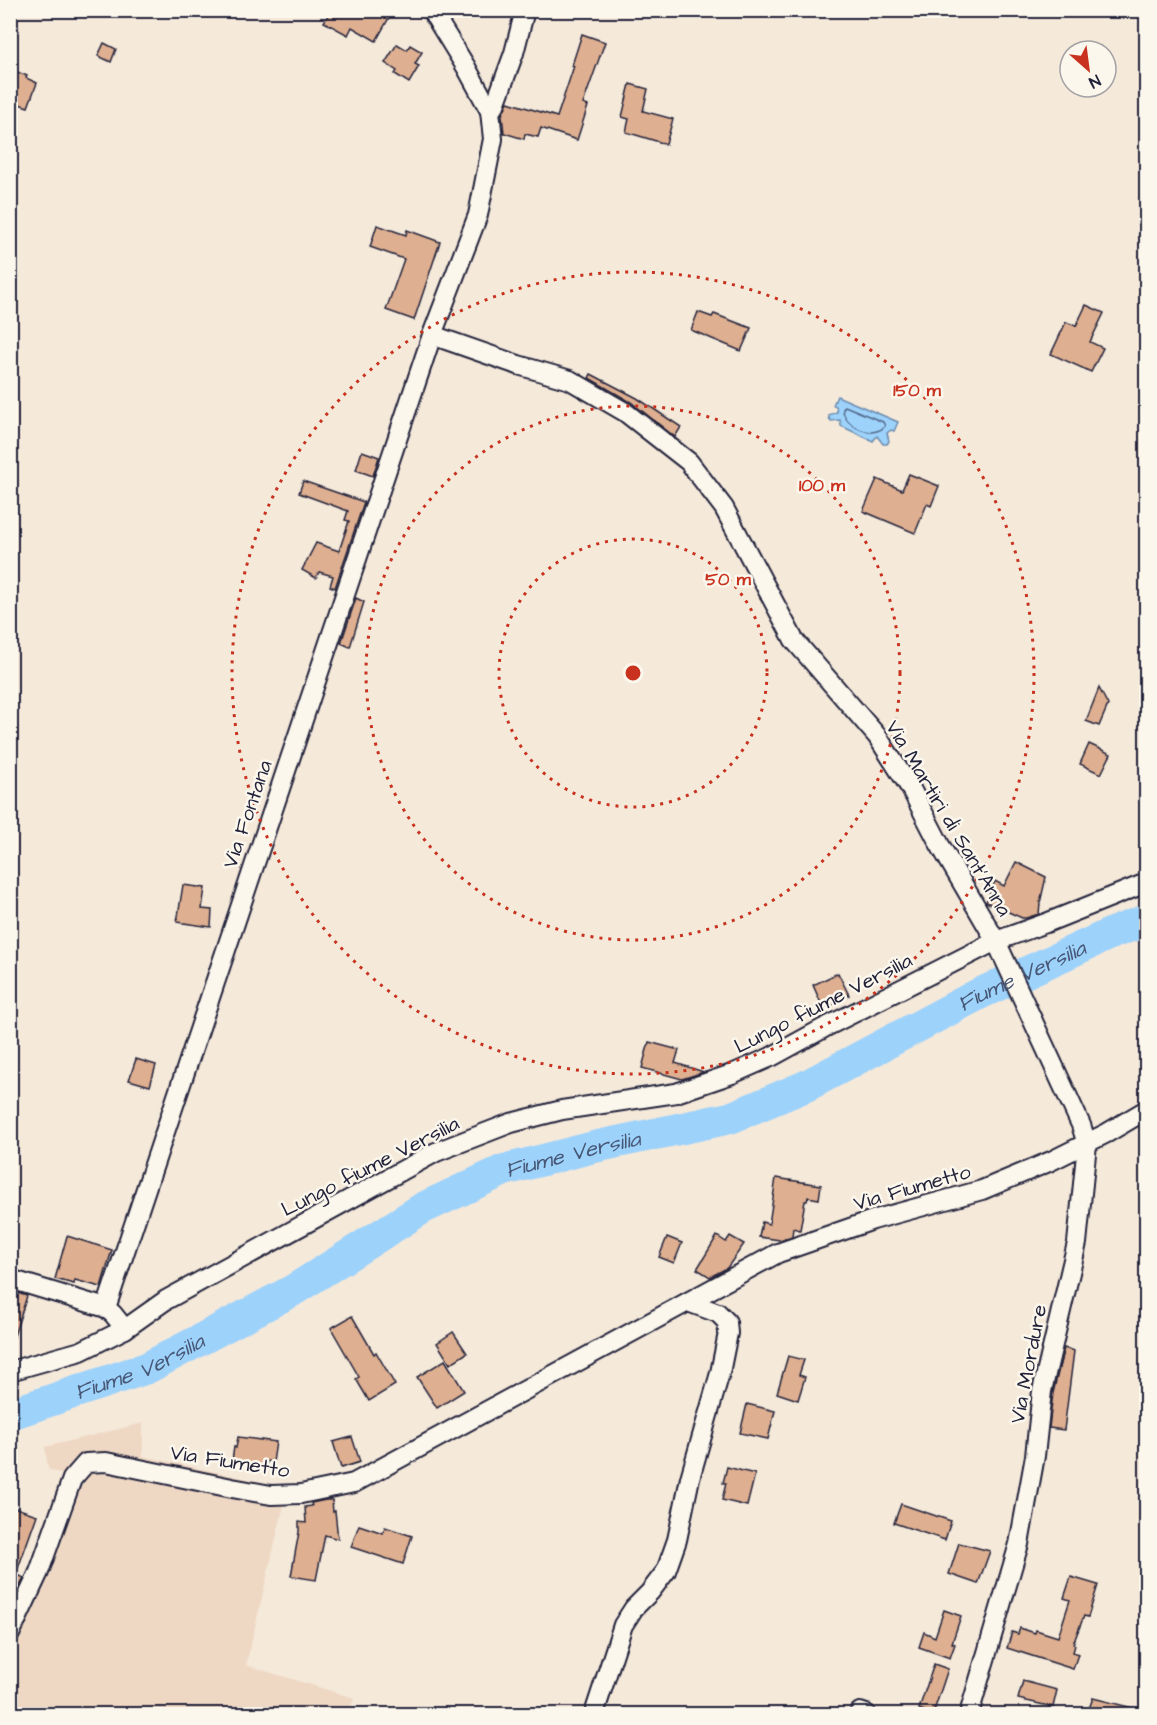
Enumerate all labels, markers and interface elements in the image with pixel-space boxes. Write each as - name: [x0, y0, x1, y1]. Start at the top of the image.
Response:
- north arrow: [1058, 39, 1118, 99]
- text: N: [1085, 69, 1104, 93]
- text: 150 m: [893, 378, 942, 403]
- text: 100 m: [799, 473, 846, 498]
- text: 50 m: [705, 567, 752, 592]
- centre of rings: [623, 663, 643, 683]
- street label: Via Martiri di Sant'Anna: [878, 715, 1019, 922]
- street label: Via Fontana: [215, 756, 280, 872]
- water label: Fiume Versilia: [953, 932, 1093, 1020]
- street label: Lungo fiume Versilia: [729, 946, 918, 1063]
- street label: Lungo fiume Versilia: [276, 1109, 465, 1226]
- water label: Fiume Versilia: [502, 1123, 645, 1186]
- street label: Via Fiumetto: [850, 1157, 974, 1218]
- street label: Via Mordure: [1003, 1302, 1054, 1426]
- water label: Fiume Versilia: [71, 1326, 212, 1408]
- street label: Via Fiumetto: [168, 1438, 292, 1485]

